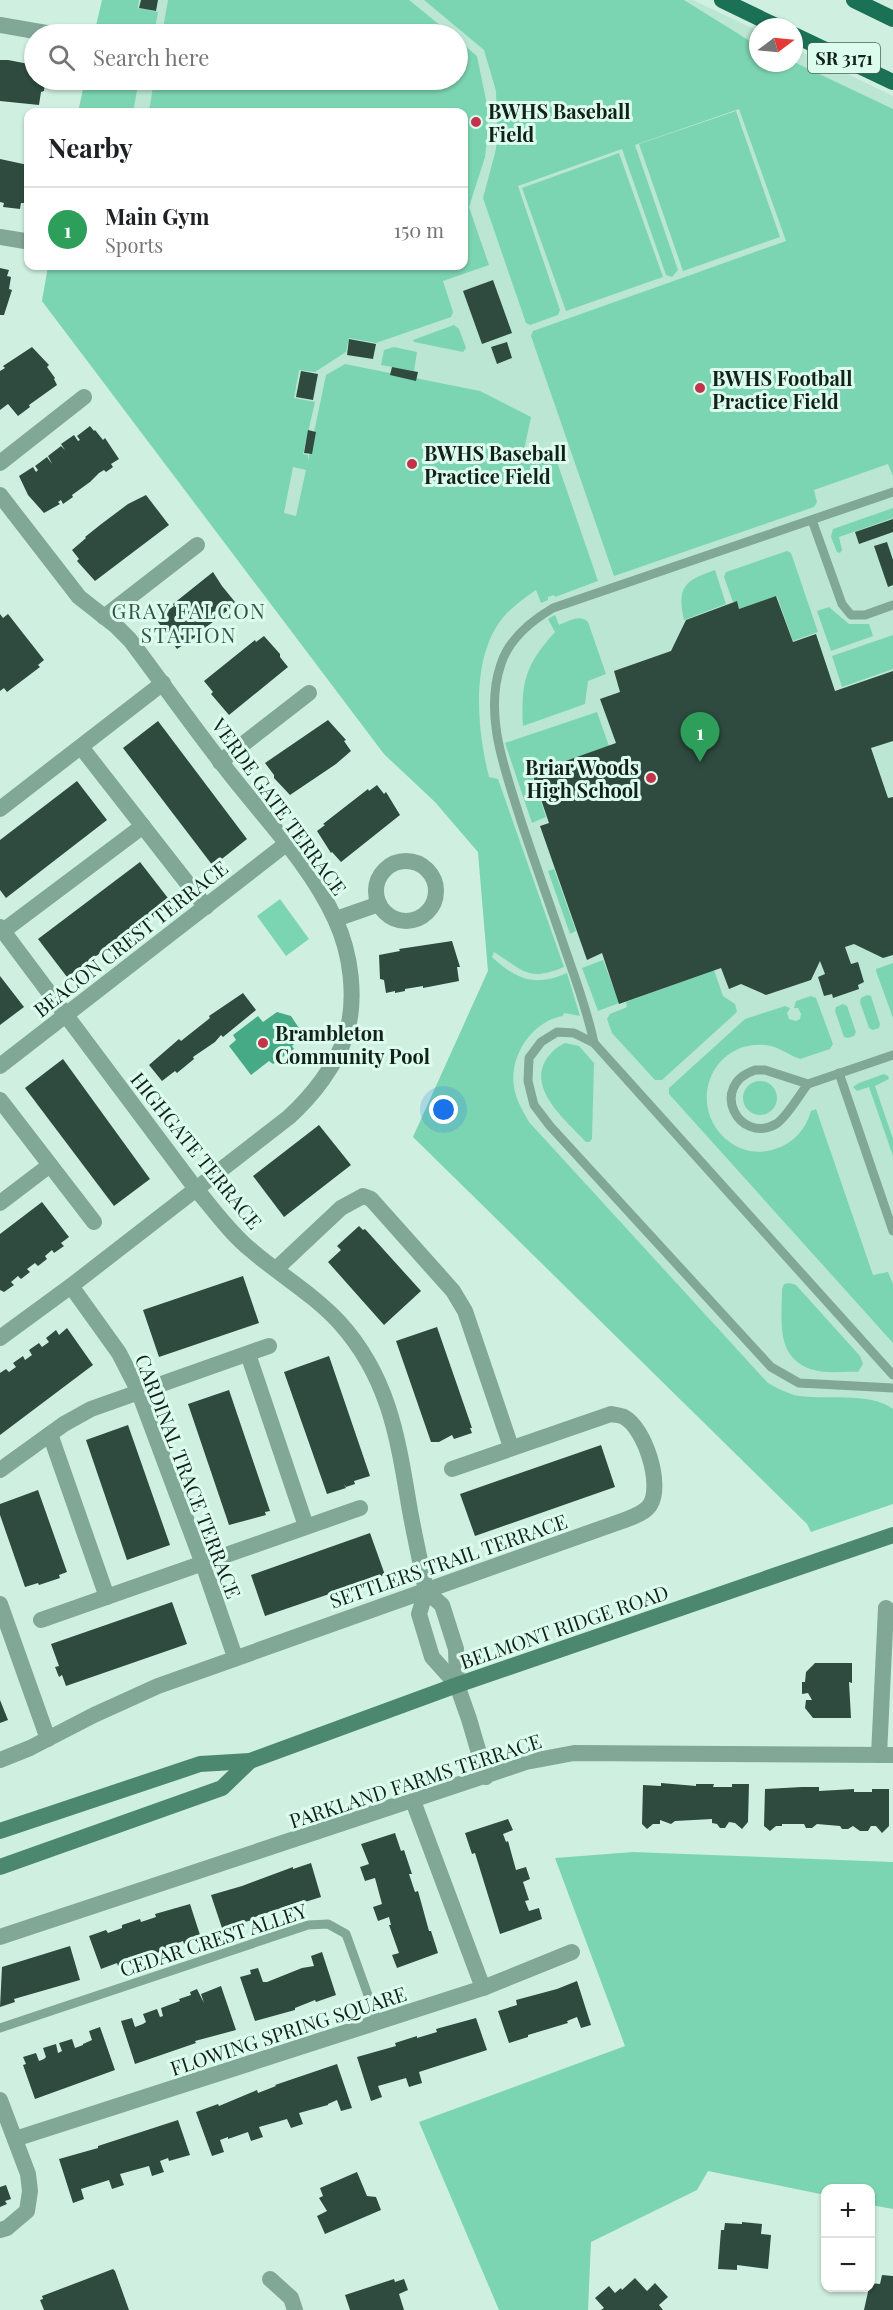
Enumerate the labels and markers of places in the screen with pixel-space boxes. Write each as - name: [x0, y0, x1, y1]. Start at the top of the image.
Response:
- place label: BWHS Baseball Field: [488, 97, 631, 147]
- marker: BWHS Baseball Field: [469, 115, 483, 129]
- place label: BWHS Football Practice Field: [712, 364, 852, 414]
- marker: BWHS Football Practice Field: [693, 381, 707, 395]
- place label: BWHS Baseball Practice Field: [424, 439, 567, 489]
- marker: BWHS Baseball Practice Field: [405, 457, 419, 471]
- pin: 1: [680, 712, 720, 762]
- place label: Briar Woods High School: [525, 753, 639, 803]
- marker: Briar Woods High School: [644, 771, 658, 785]
- place label: Brambleton Community Pool: [275, 1019, 430, 1069]
- marker: Brambleton Community Pool: [256, 1036, 270, 1050]

